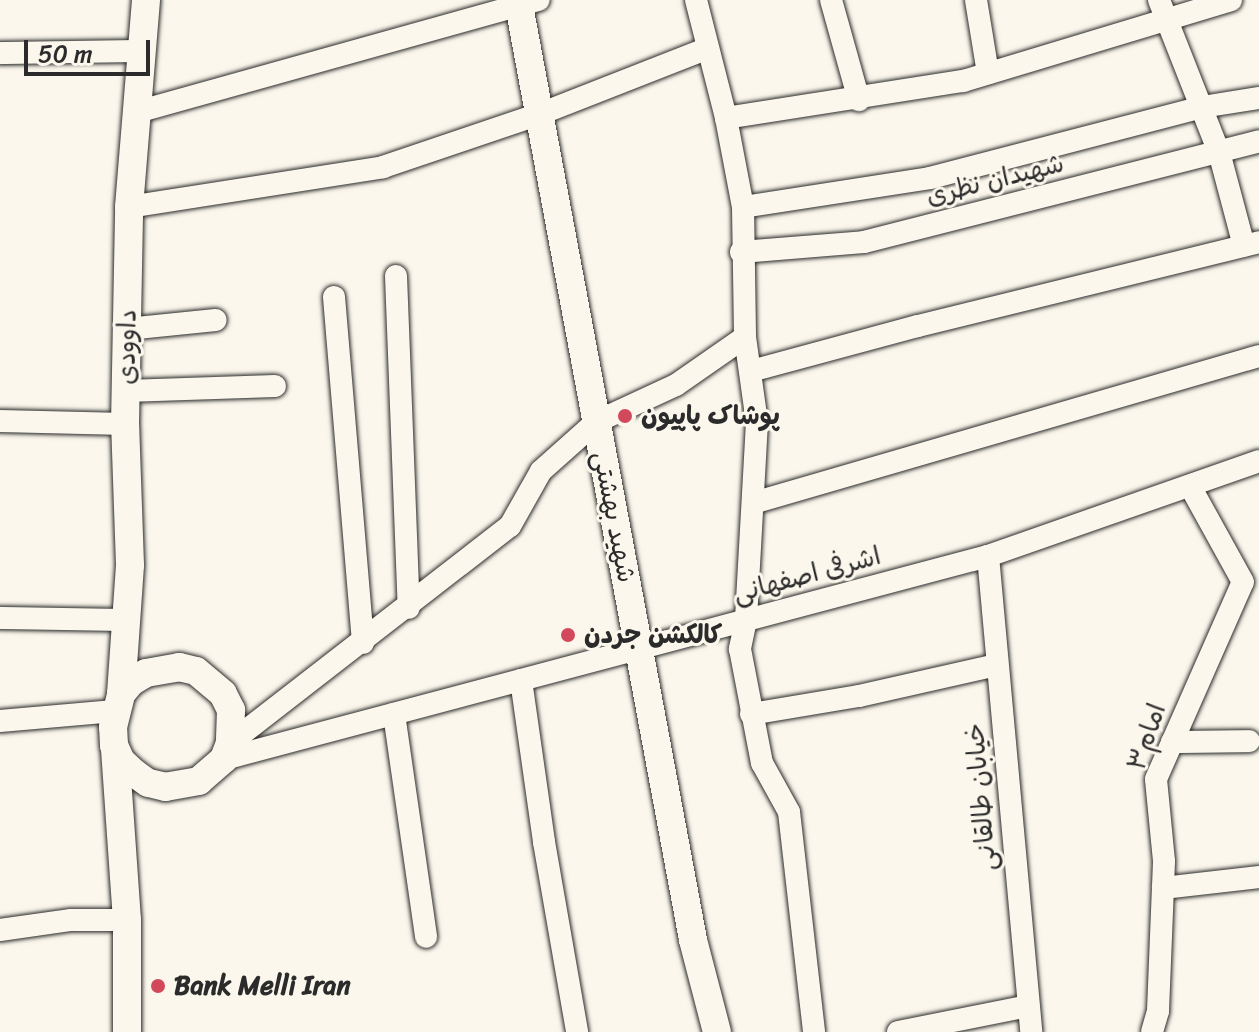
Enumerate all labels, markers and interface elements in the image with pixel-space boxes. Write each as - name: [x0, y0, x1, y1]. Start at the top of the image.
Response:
- scale bar: [28, 24, 154, 74]
- text: 50 m: [38, 33, 93, 75]
- street label: شهیدان نظری: [923, 148, 1067, 212]
- street label: داوودی: [111, 309, 143, 385]
- place label: پوشاک پاپیون: [641, 400, 780, 432]
- marker: پوشاک پاپیون: [616, 407, 634, 425]
- street label: شهید بهشتی: [586, 449, 642, 585]
- street label: اشرفی اصفهانی: [730, 540, 884, 610]
- place label: کالکشن جردن: [584, 619, 722, 651]
- marker: کالکشن جردن: [559, 626, 577, 644]
- street label: امام۳: [1121, 699, 1173, 775]
- street label: خیابان طالقانی: [959, 722, 1003, 872]
- place label: Bank Melli Iran: [174, 970, 349, 1002]
- marker: Bank Melli Iran: [149, 977, 167, 995]

